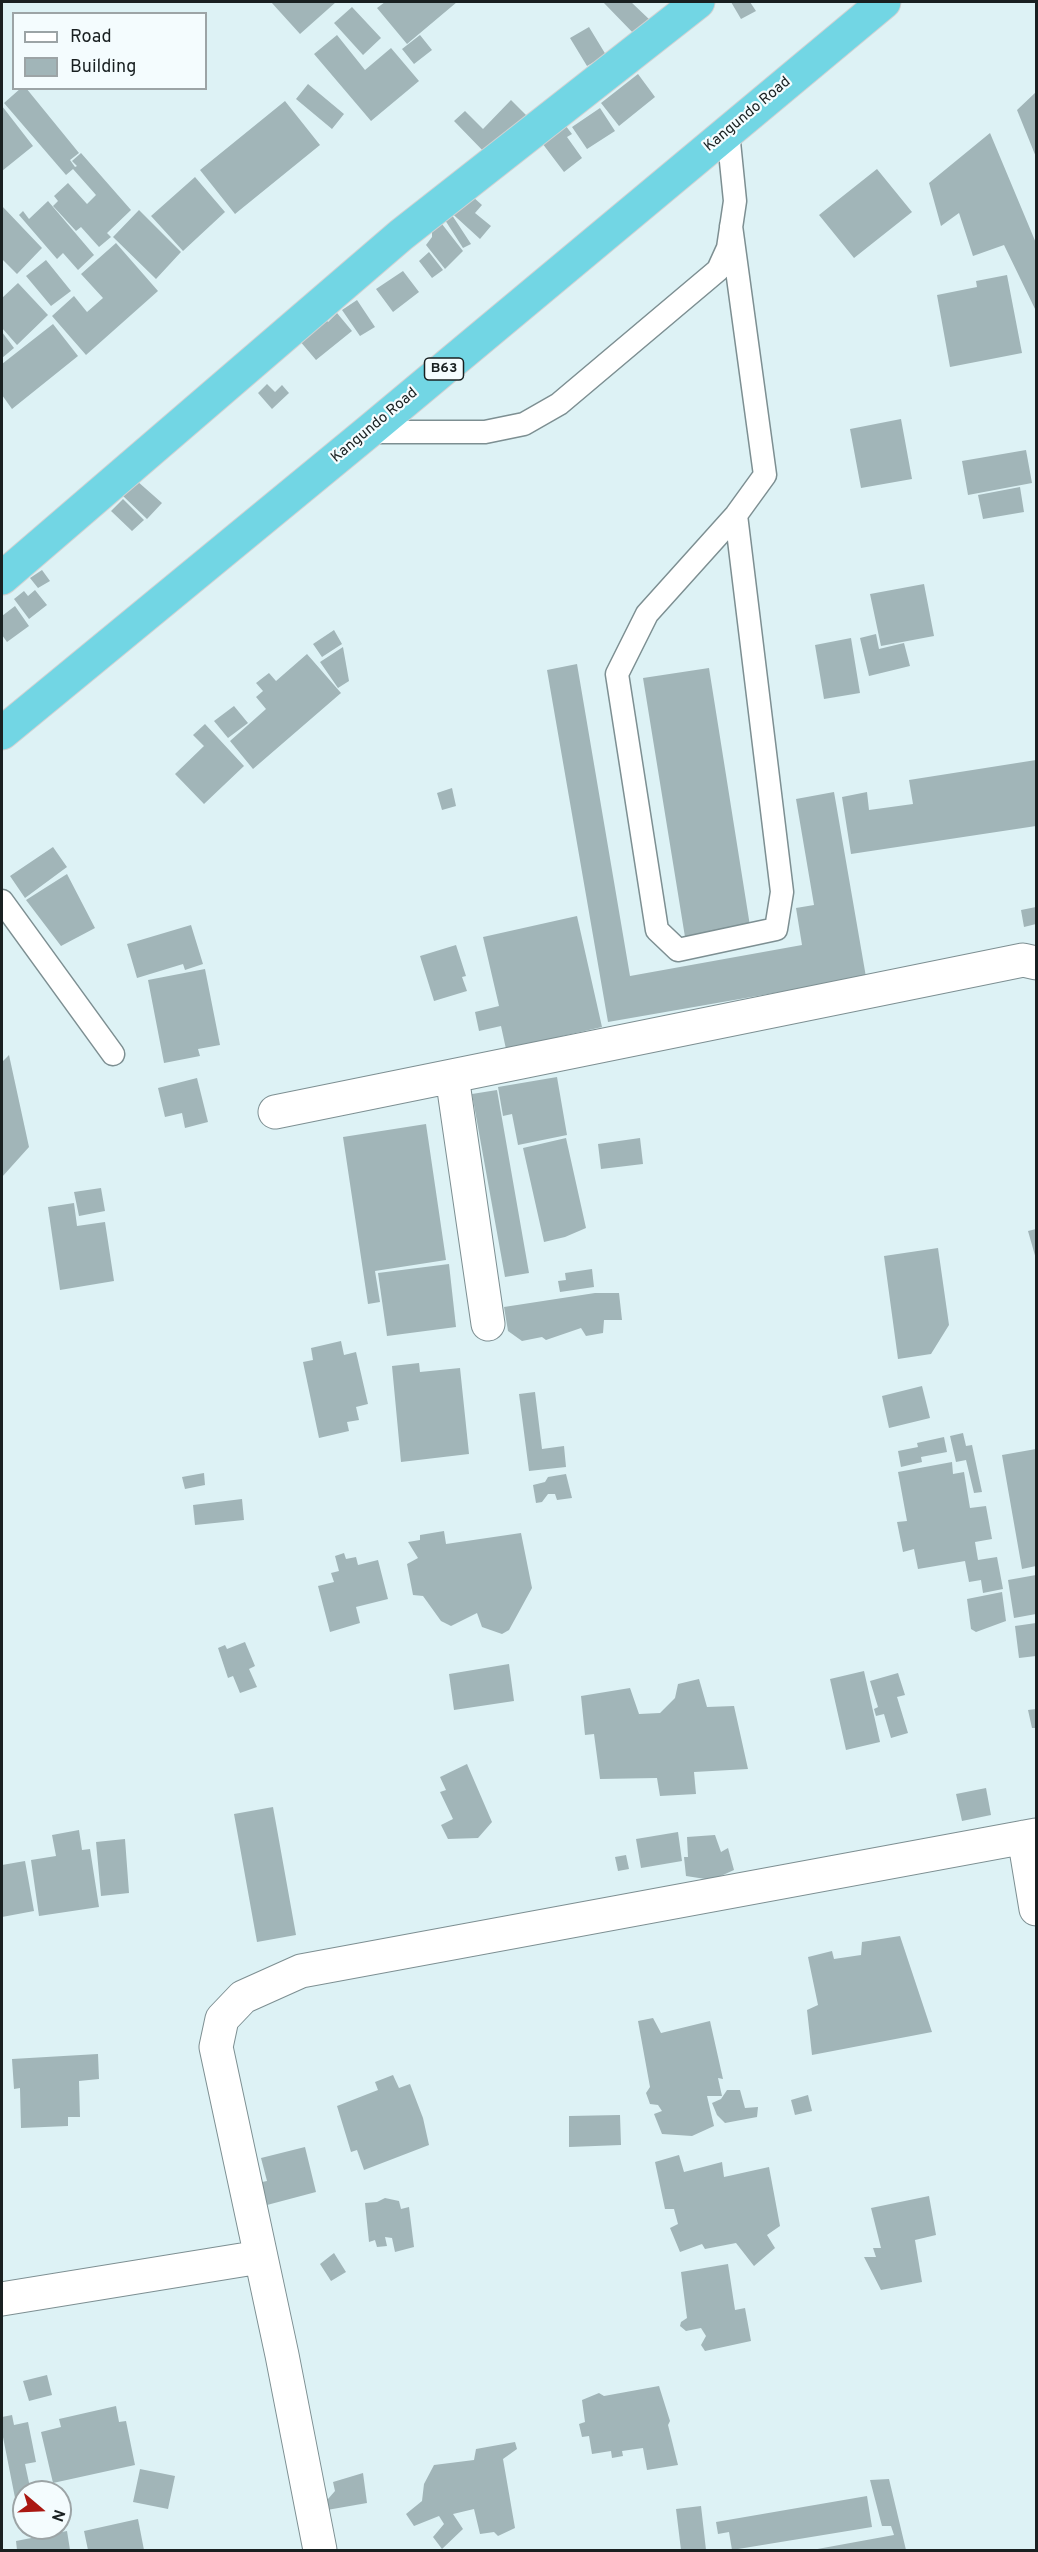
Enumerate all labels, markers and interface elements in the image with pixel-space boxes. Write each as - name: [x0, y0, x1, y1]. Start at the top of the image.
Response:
- legend: [12, 12, 207, 90]
- text: Road: [70, 26, 112, 49]
- text: Building: [70, 56, 136, 79]
- street label: Kangundo Road: [701, 74, 795, 156]
- road number: B63: [424, 358, 464, 380]
- street label: Kangundo Road: [328, 385, 422, 467]
- north arrow: [12, 2480, 72, 2540]
- text: N: [46, 2507, 68, 2524]

